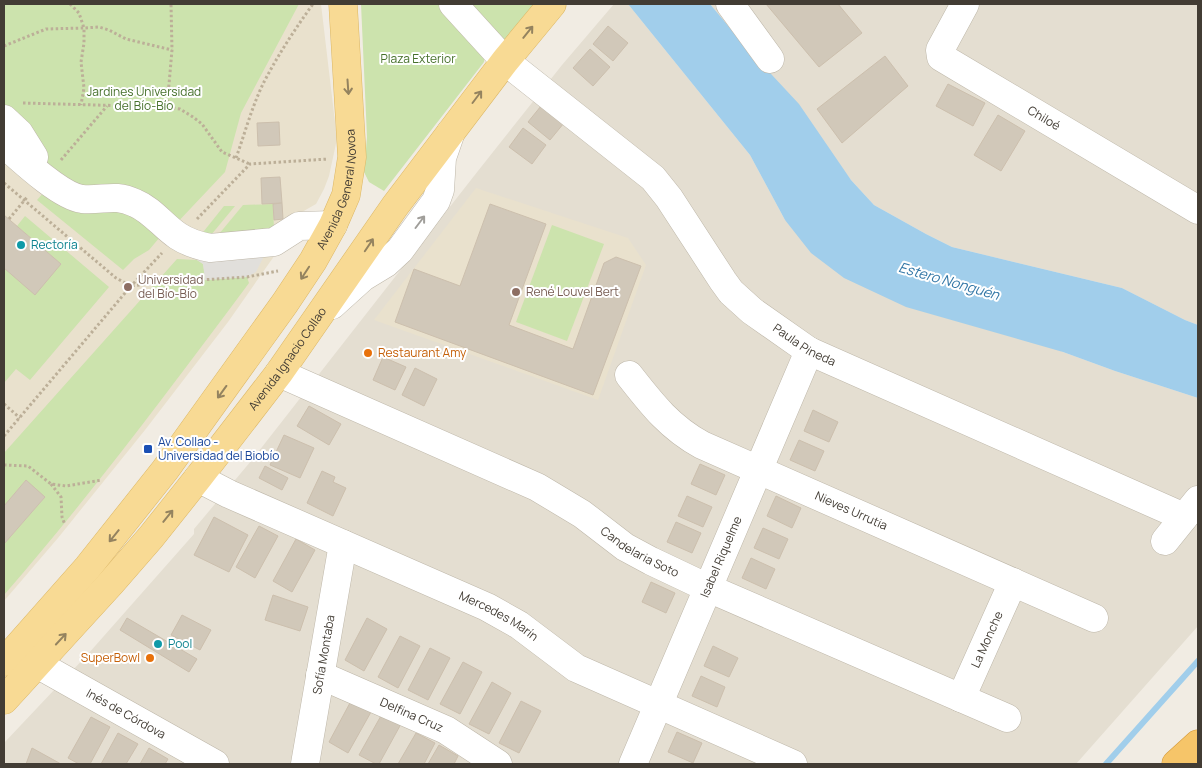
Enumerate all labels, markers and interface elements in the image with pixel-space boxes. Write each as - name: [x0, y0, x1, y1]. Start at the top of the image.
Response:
- one-way arrow: [523, 26, 534, 39]
- park label: Plaza Exterior: [380, 50, 456, 67]
- one-way arrow: [344, 79, 353, 95]
- park label: Jardines Universidad del Bío-Bío: [87, 83, 201, 114]
- one-way arrow: [472, 91, 483, 104]
- street label: Chiloé: [1024, 101, 1064, 134]
- street label: Avenida General Novoa: [312, 129, 360, 253]
- one-way arrow: [415, 216, 426, 229]
- place label: Rectoría: [31, 236, 78, 253]
- one-way arrow: [364, 238, 374, 252]
- marker: Rectoría: [15, 239, 27, 251]
- water label: Estero Nonguén: [897, 257, 1002, 304]
- one-way arrow: [299, 266, 309, 280]
- place label: Universidad del Bío-Bío: [138, 271, 203, 302]
- marker: Universidad del Bío-Bío: [122, 281, 134, 293]
- place label: René Louvel Bert: [526, 283, 619, 300]
- marker: René Louvel Bert: [510, 286, 522, 298]
- street label: Avenida Ignacio Collao: [244, 304, 330, 414]
- street label: Paula Pineda: [770, 319, 839, 370]
- place label: Restaurant Amy: [378, 344, 467, 361]
- marker: Restaurant Amy: [362, 347, 374, 359]
- one-way arrow: [217, 385, 227, 399]
- place label: Av. Collao - Universidad del Biobío: [158, 433, 279, 464]
- marker: Av. Collao - Universidad del Biobío: [142, 443, 154, 455]
- street label: Nieves Urrutia: [812, 487, 890, 534]
- one-way arrow: [162, 510, 173, 523]
- street label: Isabel Riquelme: [696, 514, 746, 600]
- street label: Candelaria Soto: [597, 522, 682, 581]
- one-way arrow: [108, 529, 119, 542]
- street label: Mercedes Marín: [456, 587, 542, 645]
- street label: La Monche: [967, 608, 1007, 670]
- street label: Sofía Montaba: [308, 613, 339, 696]
- one-way arrow: [55, 632, 67, 645]
- place label: Pool: [168, 635, 192, 652]
- marker: Pool: [152, 638, 164, 650]
- place label: SuperBowl: [81, 649, 140, 666]
- marker: SuperBowl: [144, 652, 156, 664]
- street label: Inés de Córdova: [83, 684, 169, 743]
- street label: Delfina Cruz: [377, 693, 446, 736]

